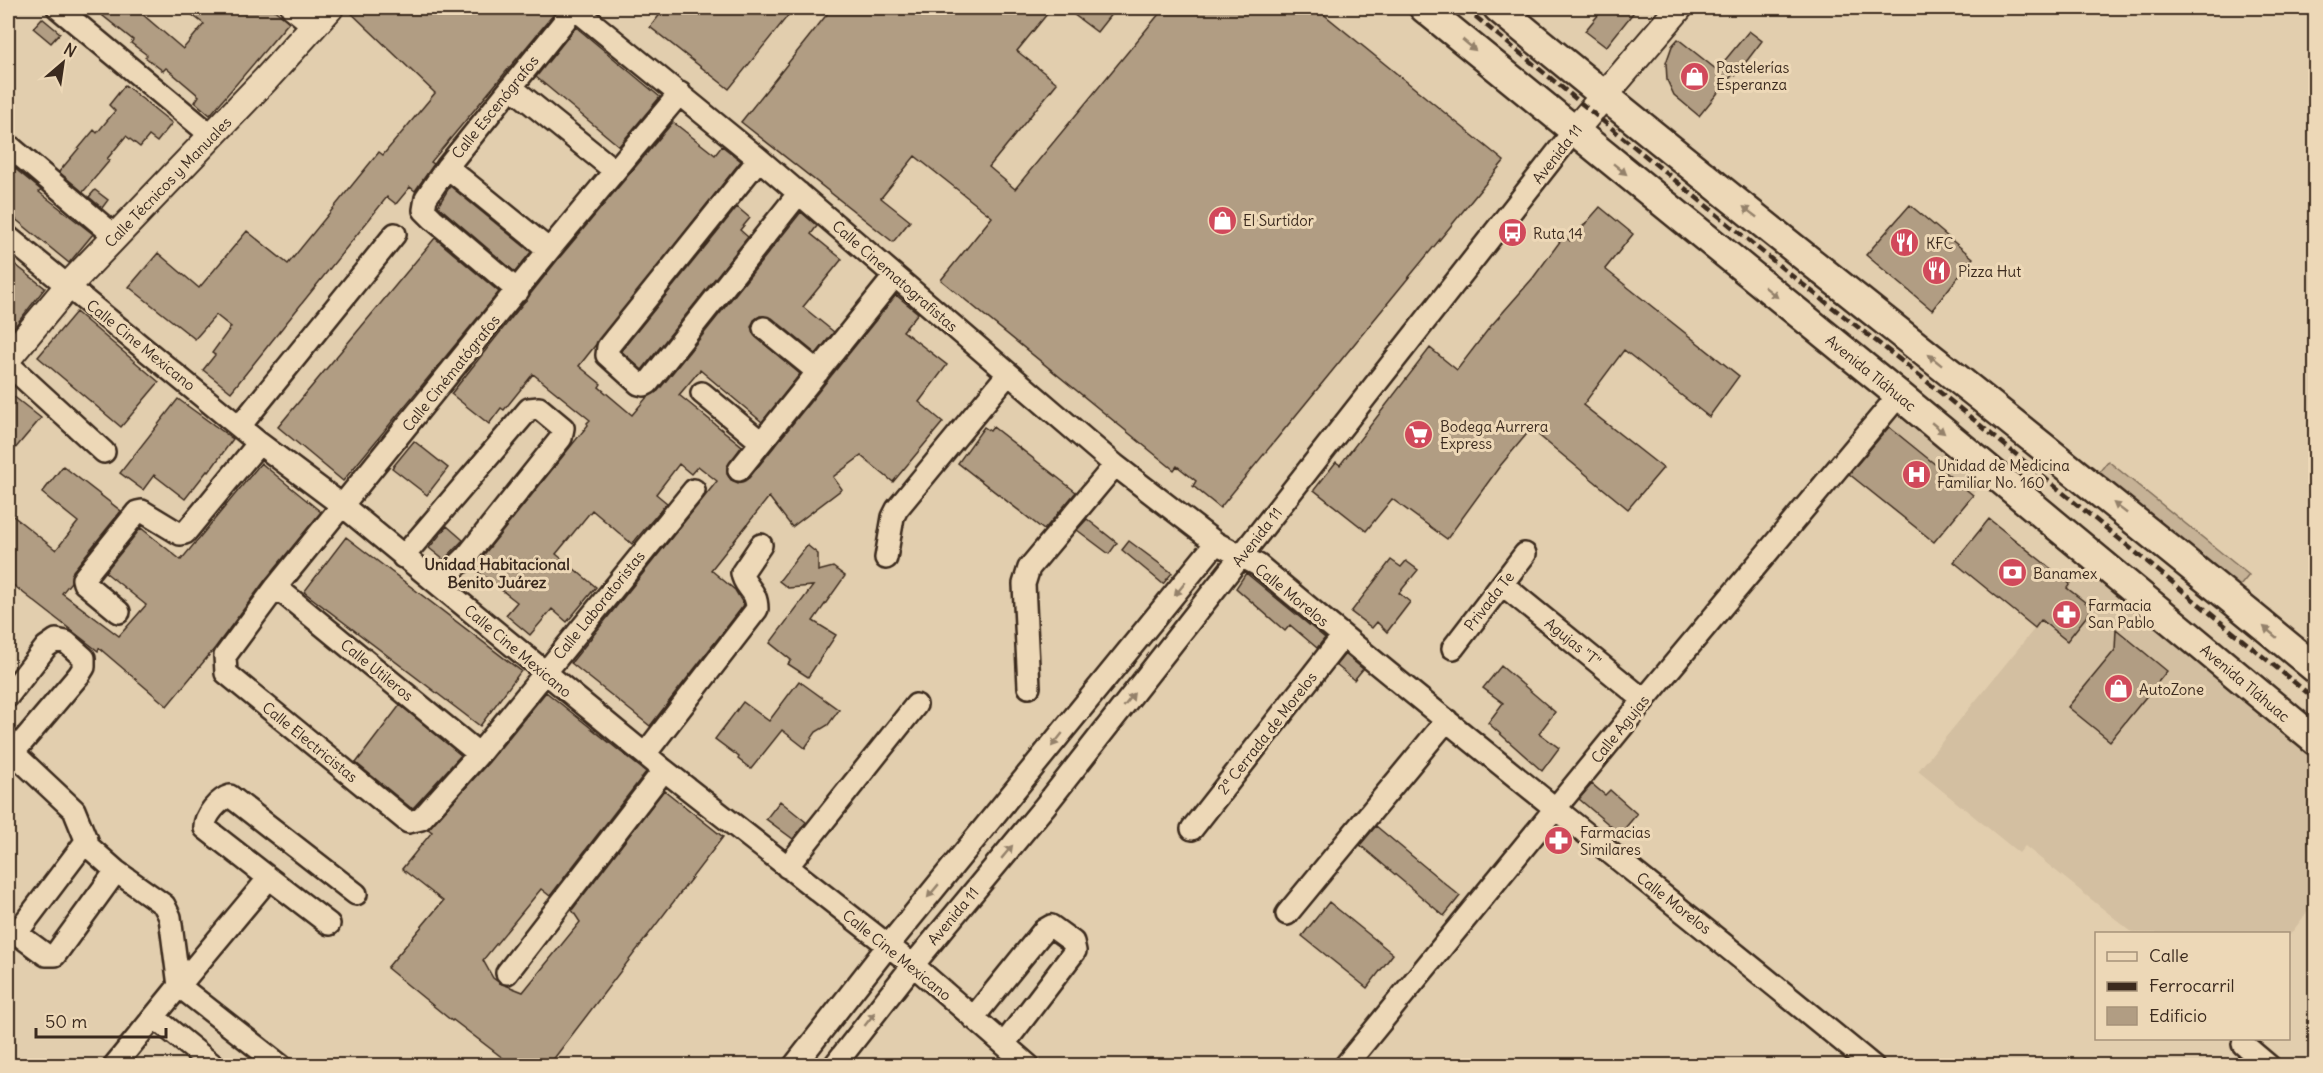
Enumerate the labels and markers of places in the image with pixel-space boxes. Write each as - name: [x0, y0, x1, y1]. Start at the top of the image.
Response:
- place label: Pastelerías Esperanza: [1716, 58, 1790, 94]
- shop icon: Pastelerías Esperanza: [1679, 60, 1711, 92]
- shop icon: El Surtidor: [1206, 204, 1238, 236]
- place label: El Surtidor: [1243, 211, 1314, 230]
- bus stop icon: Ruta 14: [1496, 217, 1528, 249]
- place label: Ruta 14: [1533, 224, 1583, 243]
- restaurant icon: KFC: [1889, 227, 1921, 259]
- place label: KFC: [1926, 234, 1954, 253]
- restaurant icon: Pizza Hut: [1921, 255, 1953, 287]
- place label: Pizza Hut: [1958, 262, 2021, 281]
- place label: Bodega Aurrera Express: [1440, 417, 1549, 453]
- supermarket icon: Bodega Aurrera Express: [1403, 419, 1435, 451]
- place label: Unidad de Medicina Familiar No. 160: [1937, 456, 2070, 492]
- hospital icon: Unidad de Medicina Familiar No. 160: [1900, 458, 1932, 490]
- bank icon: Banamex: [1996, 557, 2028, 589]
- place label: Banamex: [2033, 564, 2098, 583]
- place label: Farmacia San Pablo: [2088, 596, 2154, 632]
- pharmacy icon: Farmacia San Pablo: [2051, 598, 2083, 630]
- shop icon: AutoZone: [2102, 673, 2134, 705]
- place label: AutoZone: [2139, 680, 2204, 699]
- place label: Farmacias Similares: [1580, 823, 1651, 859]
- pharmacy icon: Farmacias Similares: [1543, 825, 1575, 857]

